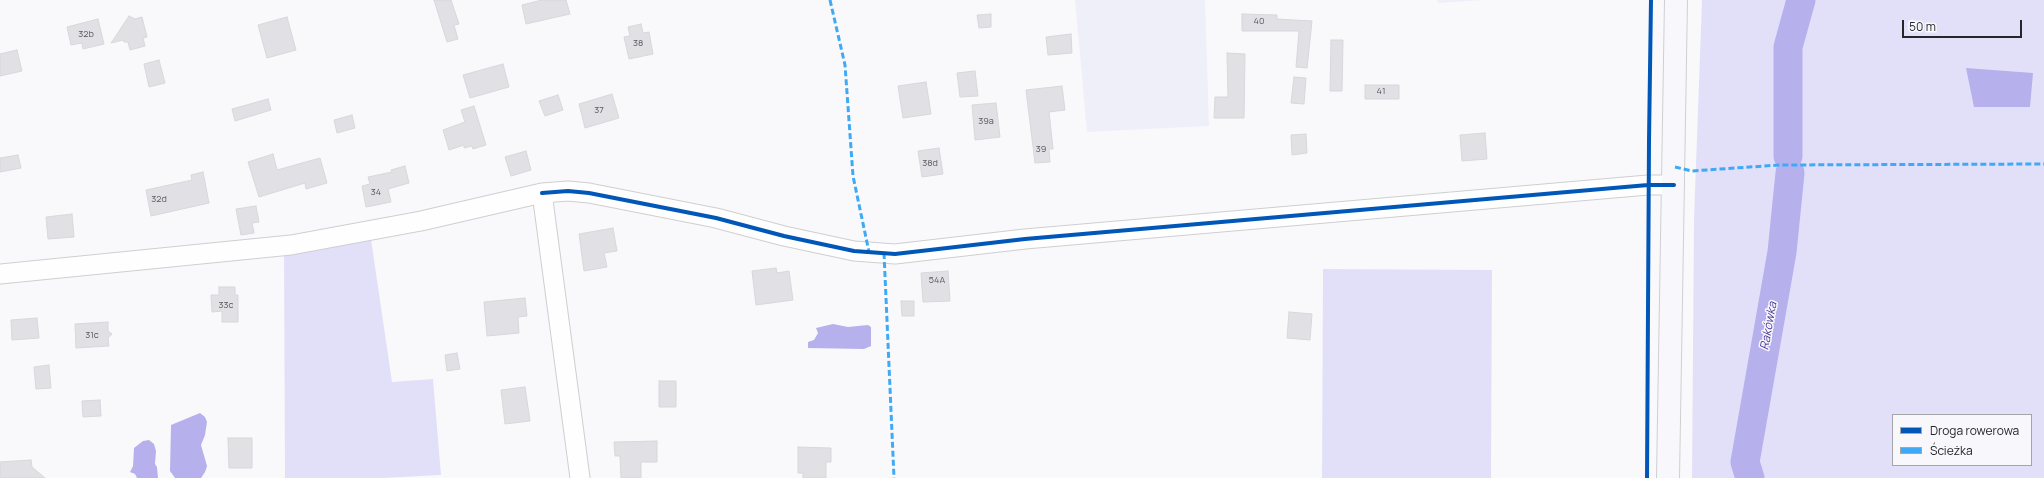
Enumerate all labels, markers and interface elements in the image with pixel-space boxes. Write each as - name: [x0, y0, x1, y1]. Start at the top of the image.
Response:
- scale bar: [1904, 12, 2024, 38]
- house number: 40: [1254, 16, 1264, 26]
- text: 50 m: [1909, 18, 1936, 35]
- house number: 32b: [78, 29, 94, 39]
- house number: 38: [633, 38, 643, 48]
- house number: 41: [1377, 86, 1385, 96]
- house number: 37: [594, 105, 604, 115]
- house number: 39a: [978, 116, 994, 126]
- house number: 39: [1036, 144, 1046, 154]
- house number: 38d: [922, 158, 938, 168]
- house number: 34: [371, 187, 381, 197]
- house number: 32d: [151, 194, 167, 204]
- house number: 54A: [929, 275, 945, 285]
- house number: 33c: [219, 300, 233, 310]
- water label: Rakówka: [1758, 301, 1780, 351]
- house number: 31c: [85, 330, 99, 340]
- legend: [1892, 414, 2032, 466]
- text: Droga rowerowa: [1930, 422, 2019, 439]
- text: Ścieżka: [1930, 442, 1973, 459]

